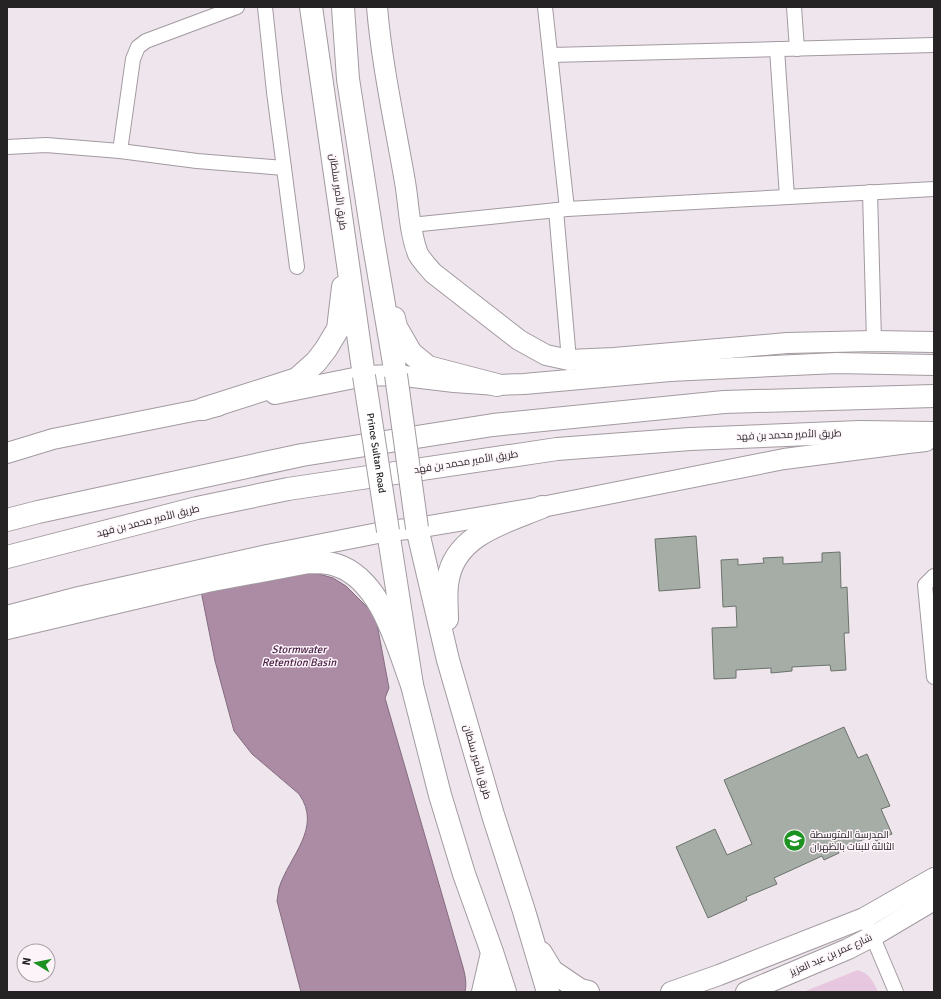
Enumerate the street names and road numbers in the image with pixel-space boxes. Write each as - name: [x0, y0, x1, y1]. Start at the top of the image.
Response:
- street label: طريق الأمير سلطان: [327, 153, 349, 231]
- street label: Prince Sultan Road: [364, 412, 388, 494]
- street label: طريق الأمير محمد بن فهد: [736, 427, 842, 443]
- street label: طريق الأمير محمد بن فهد: [413, 448, 519, 476]
- street label: طريق الأمير محمد بن فهد: [95, 502, 201, 540]
- street label: طريق الأمير سلطان: [461, 723, 493, 801]
- street label: شارع عمر بن عبد العزيز: [787, 931, 874, 979]

